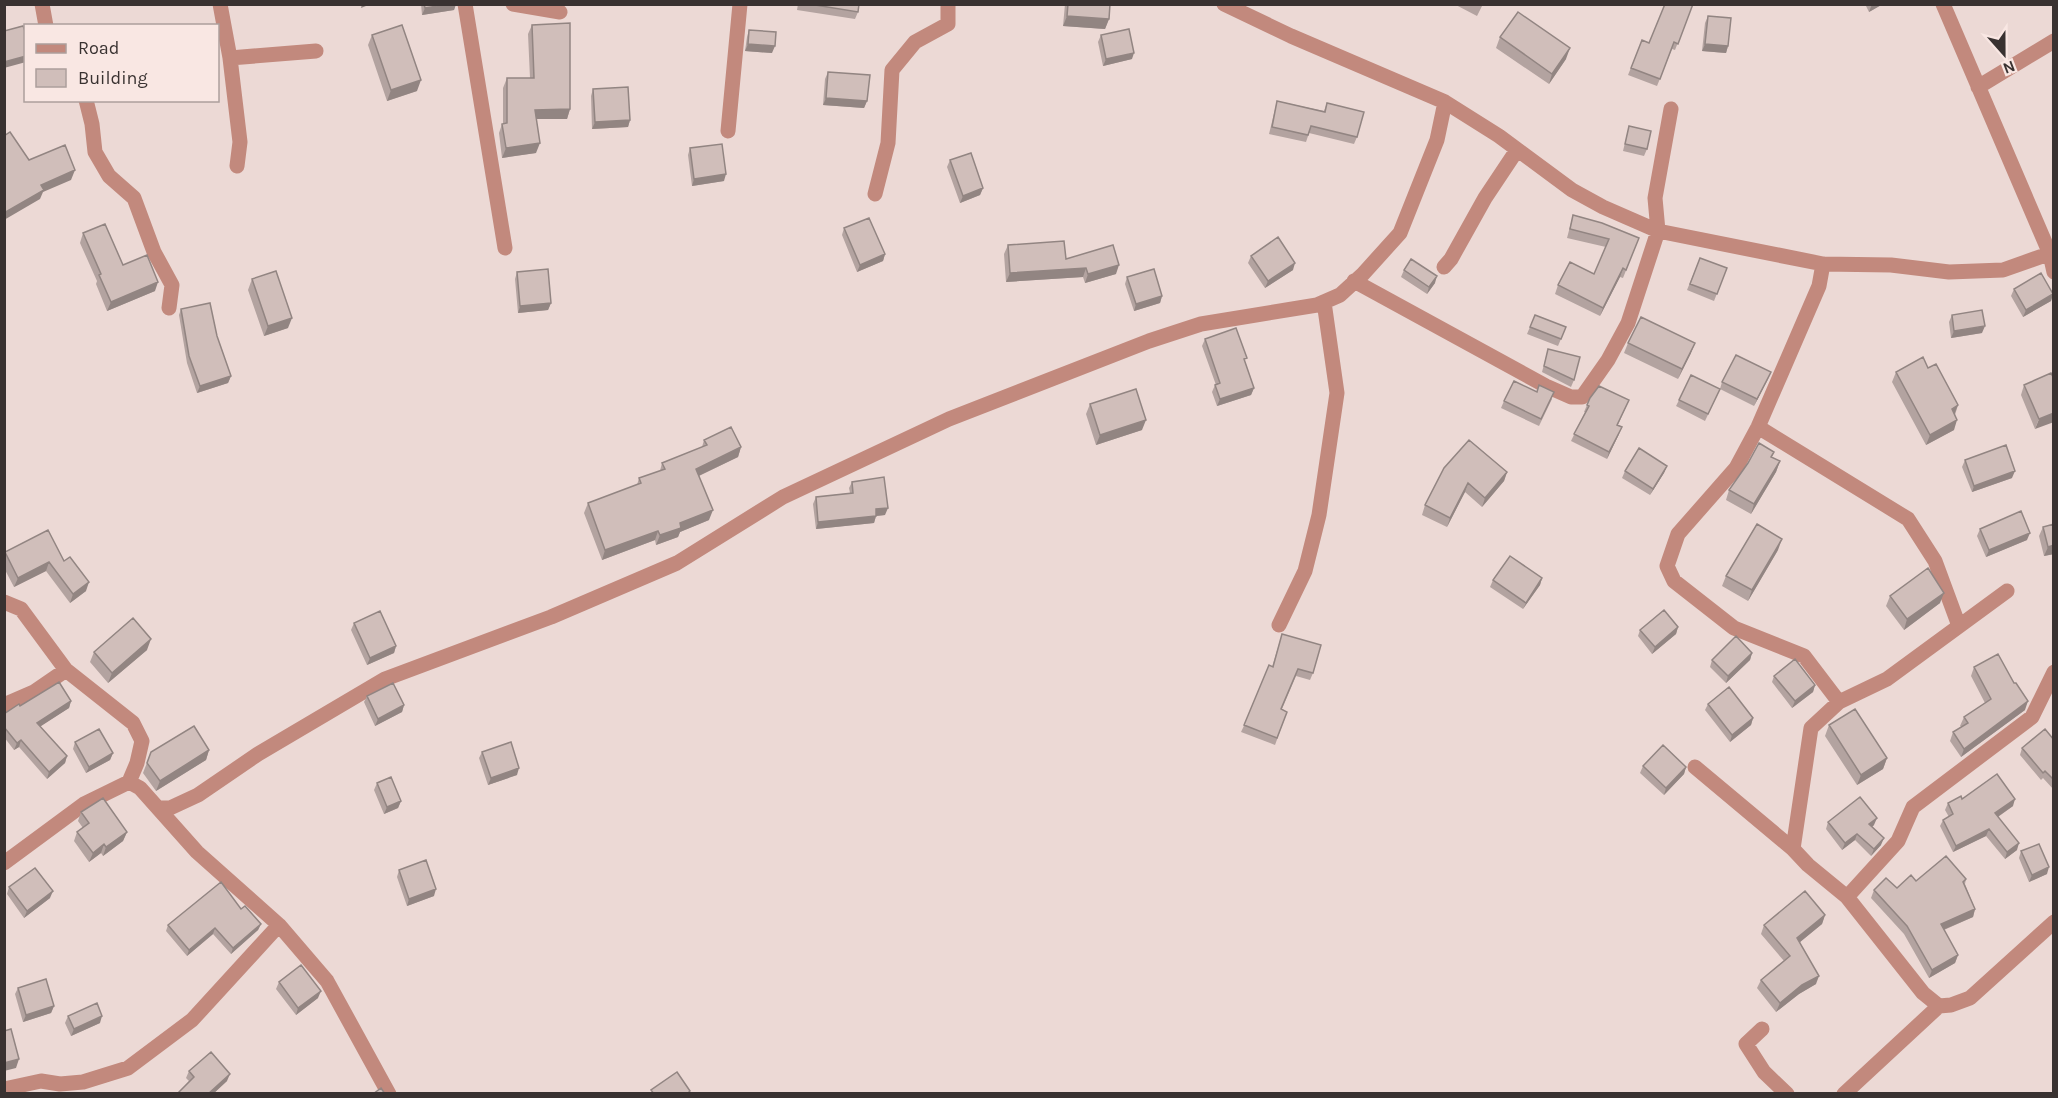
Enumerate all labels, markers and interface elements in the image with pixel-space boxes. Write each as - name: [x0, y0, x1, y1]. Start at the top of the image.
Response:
- legend: [24, 24, 219, 102]
- north arrow: [1974, 24, 2034, 84]
- text: Road: [78, 37, 119, 59]
- text: N: [2000, 57, 2018, 78]
- text: Building: [78, 67, 148, 89]

